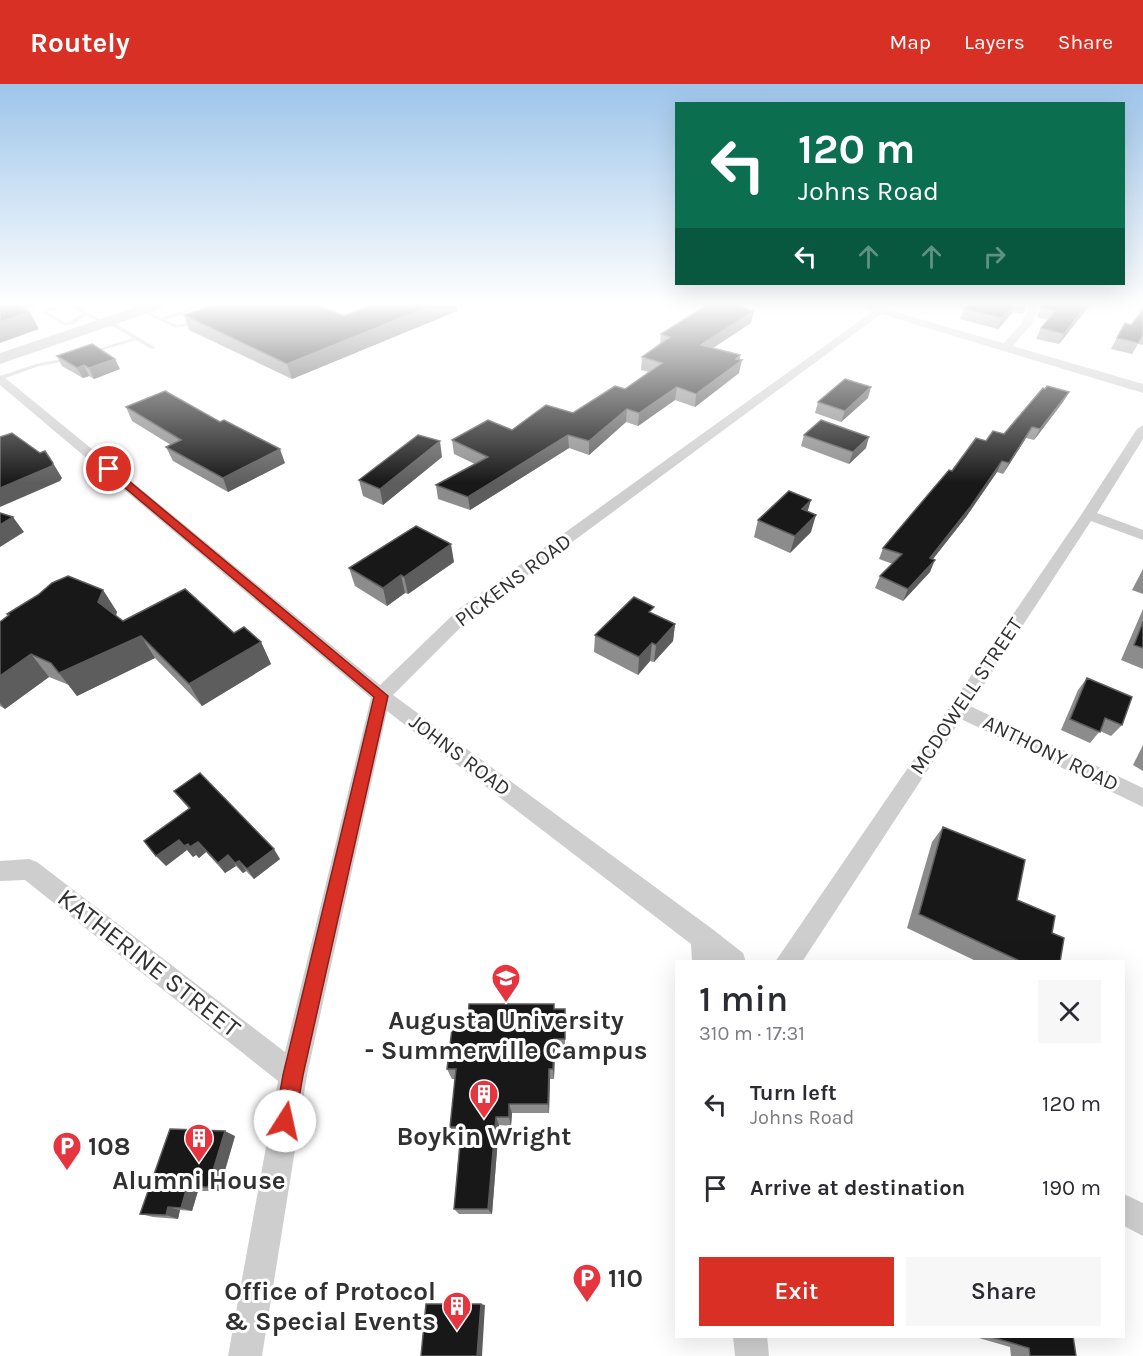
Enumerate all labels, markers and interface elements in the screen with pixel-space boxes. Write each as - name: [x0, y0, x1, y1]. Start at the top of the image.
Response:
- text: Routely: [30, 26, 130, 59]
- text: Map: [889, 30, 931, 54]
- text: Layers: [964, 30, 1025, 54]
- text: Share: [1058, 30, 1113, 54]
- text: 120 m: [798, 124, 915, 174]
- icon: left: [699, 126, 777, 204]
- text: Johns Road: [798, 175, 939, 207]
- icon: left: [789, 240, 822, 273]
- icon: ahead: [852, 240, 885, 273]
- icon: ahead: [915, 240, 948, 273]
- icon: right: [978, 240, 1011, 273]
- pin: [83, 443, 134, 494]
- icon: arrive: [92, 452, 125, 485]
- street label: PICKENS ROAD: [450, 528, 576, 632]
- street label: MCDOWELL STREET: [905, 613, 1028, 779]
- street label: JOHNS ROAD: [405, 709, 515, 801]
- street label: ANTHONY ROAD: [979, 710, 1123, 796]
- street label: KATHERINE STREET: [51, 882, 247, 1044]
- school or university icon: Augusta University - Summerville Campus: [490, 962, 522, 1004]
- text: 1 min: [699, 978, 788, 1020]
- button: close: [1038, 980, 1101, 1043]
- place label: Augusta University - Summerville Campus: [365, 1005, 647, 1066]
- text: 310 m · 17:31: [699, 1022, 805, 1045]
- building icon: Boykin Wright: [468, 1078, 500, 1120]
- text: Turn left: [750, 1080, 837, 1106]
- icon: left: [699, 1088, 732, 1121]
- position arrow: [253, 1089, 317, 1153]
- text: 120 m: [1042, 1091, 1101, 1117]
- text: Johns Road: [750, 1106, 854, 1129]
- place label: Boykin Wright: [396, 1121, 572, 1152]
- building icon: Alumni House: [183, 1122, 215, 1164]
- parking icon: 108: [51, 1130, 83, 1172]
- place label: 108: [88, 1131, 131, 1162]
- place label: Alumni House: [112, 1165, 286, 1196]
- icon: arrive: [699, 1172, 732, 1205]
- text: Arrive at destination: [750, 1175, 965, 1201]
- text: 190 m: [1042, 1175, 1101, 1201]
- button: Exit: [699, 1257, 894, 1326]
- button: Share: [906, 1257, 1101, 1326]
- parking icon: 110: [571, 1262, 603, 1304]
- place label: 110: [608, 1263, 643, 1294]
- place label: Office of Protocol & Special Events: [223, 1276, 436, 1337]
- building icon: Office of Protocol & Special Events: [441, 1290, 473, 1332]

